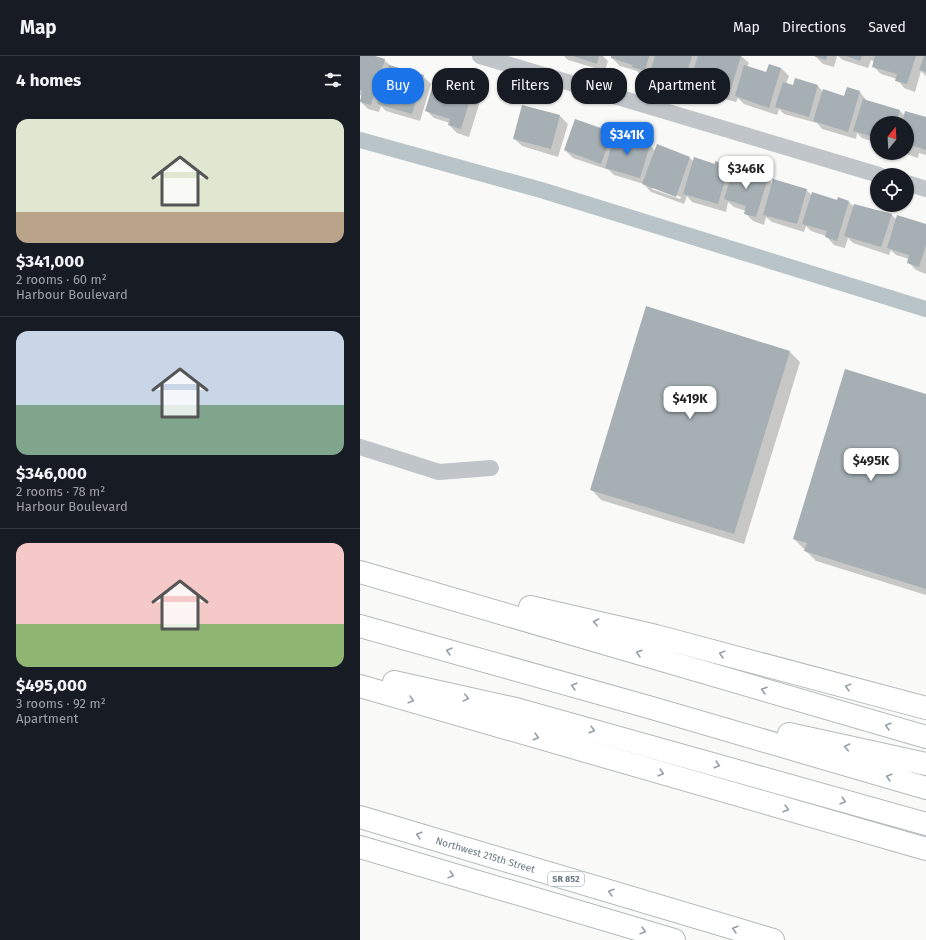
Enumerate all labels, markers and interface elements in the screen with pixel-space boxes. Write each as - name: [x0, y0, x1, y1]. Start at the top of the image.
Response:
- text: Map: [20, 16, 57, 39]
- text: Map: [733, 19, 760, 36]
- text: Directions: [782, 19, 846, 36]
- text: Saved: [868, 19, 906, 36]
- chip: Buy: [372, 68, 424, 104]
- chip: Rent: [432, 68, 489, 104]
- chip: Filters: [497, 68, 563, 104]
- chip: New: [571, 68, 627, 104]
- chip: Apartment: [635, 68, 730, 104]
- icon: filters: [322, 69, 344, 91]
- text: 4 homes: [16, 70, 81, 91]
- north arrow: [870, 116, 914, 160]
- map controls: [870, 116, 914, 212]
- pin: $341K: [599, 122, 655, 156]
- text: $341K: [610, 127, 644, 142]
- icon: home: [144, 145, 216, 217]
- pin: $346K: [718, 156, 774, 190]
- text: $346K: [728, 161, 764, 176]
- button: locate: [870, 168, 914, 212]
- text: $341,000: [16, 251, 84, 272]
- text: 2 rooms · 60 m²: [16, 272, 107, 287]
- text: Harbour Boulevard: [16, 287, 128, 302]
- icon: home: [144, 357, 216, 429]
- pin: $419K: [662, 386, 718, 420]
- text: $419K: [672, 391, 708, 406]
- pin: $495K: [843, 448, 899, 482]
- text: $495K: [853, 453, 889, 468]
- text: $346,000: [16, 463, 87, 484]
- text: 2 rooms · 78 m²: [16, 484, 105, 499]
- text: Harbour Boulevard: [16, 499, 128, 514]
- icon: home: [144, 569, 216, 641]
- one-way arrow: [593, 619, 599, 627]
- one-way arrow: [446, 647, 453, 656]
- one-way arrow: [636, 649, 643, 658]
- one-way arrow: [719, 650, 726, 659]
- text: $495,000: [16, 675, 87, 696]
- one-way arrow: [571, 682, 578, 691]
- one-way arrow: [844, 684, 851, 692]
- one-way arrow: [760, 686, 767, 695]
- one-way arrow: [463, 693, 470, 701]
- text: 3 rooms · 92 m²: [16, 696, 106, 711]
- one-way arrow: [408, 696, 414, 704]
- text: Apartment: [16, 711, 78, 726]
- one-way arrow: [885, 722, 892, 731]
- one-way arrow: [589, 725, 596, 734]
- one-way arrow: [532, 732, 539, 741]
- one-way arrow: [844, 743, 850, 751]
- one-way arrow: [714, 761, 721, 769]
- one-way arrow: [657, 768, 664, 777]
- one-way arrow: [885, 773, 892, 782]
- one-way arrow: [839, 796, 846, 804]
- one-way arrow: [782, 804, 789, 813]
- one-way arrow: [416, 831, 423, 840]
- street label: Northwest 215th Street: [434, 835, 537, 876]
- one-way arrow: [447, 870, 454, 879]
- road number: SR 852: [548, 872, 584, 886]
- one-way arrow: [607, 888, 614, 897]
- one-way arrow: [732, 925, 739, 934]
- one-way arrow: [639, 926, 646, 935]

